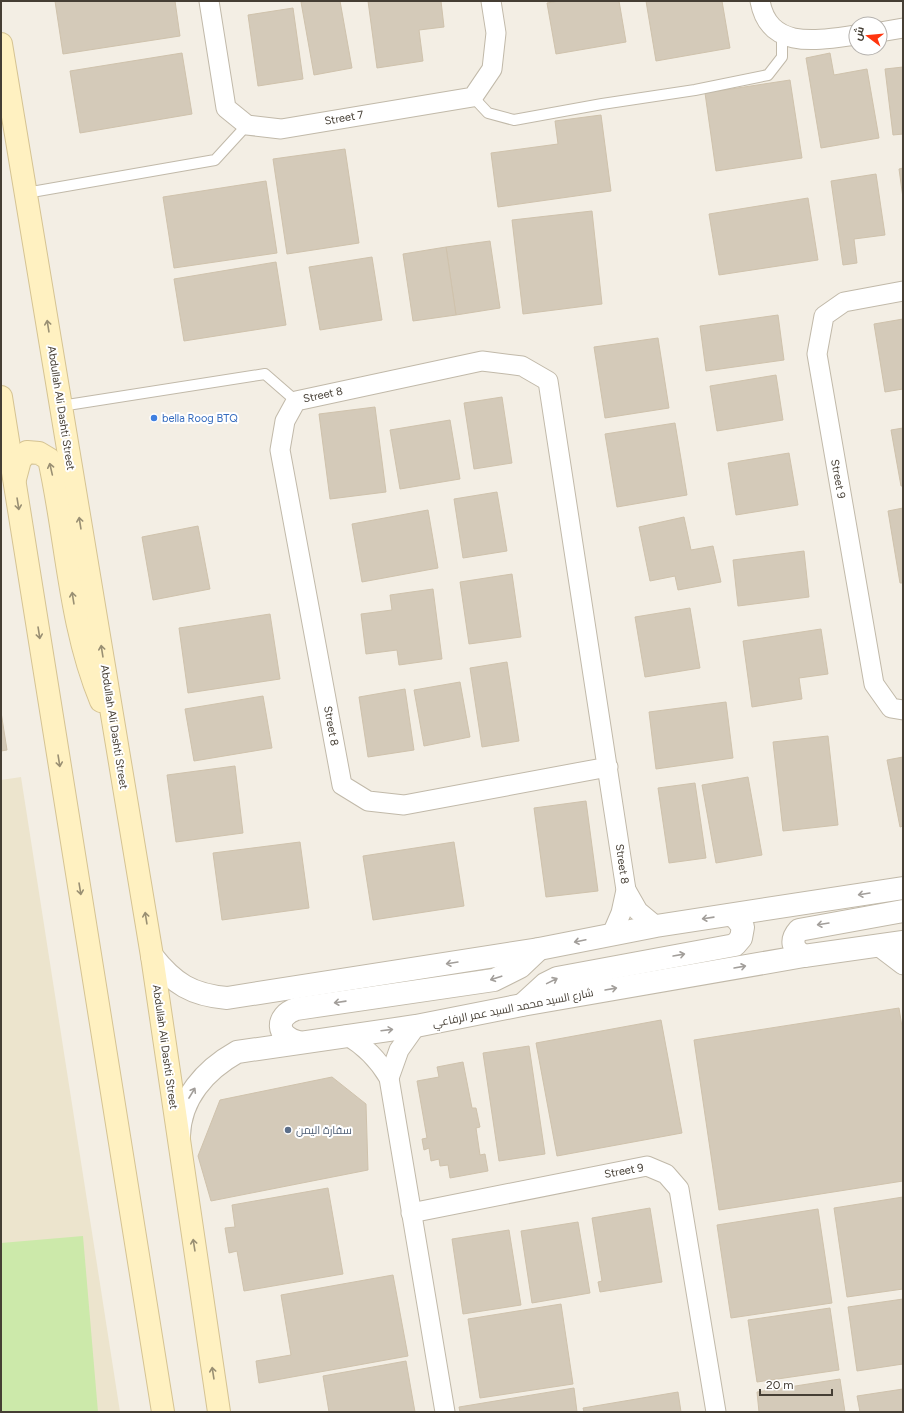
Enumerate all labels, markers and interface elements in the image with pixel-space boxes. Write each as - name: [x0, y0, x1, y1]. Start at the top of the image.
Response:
- north arrow: [848, 16, 888, 56]
- text: ش: [851, 25, 867, 42]
- street label: Street 7: [323, 108, 365, 128]
- one-way arrow: [44, 320, 52, 333]
- street label: Abdullah Ali Dashti Street: [45, 345, 77, 471]
- street label: Street 8: [302, 384, 344, 406]
- place label: bella Roog BTQ: [162, 412, 238, 425]
- marker: bella Roog BTQ: [149, 413, 159, 423]
- street label: Street 9: [828, 458, 848, 500]
- one-way arrow: [47, 463, 55, 476]
- one-way arrow: [15, 497, 23, 510]
- one-way arrow: [76, 517, 84, 530]
- one-way arrow: [68, 592, 76, 605]
- one-way arrow: [35, 626, 43, 639]
- one-way arrow: [98, 645, 106, 658]
- street label: Abdullah Ali Dashti Street: [98, 664, 130, 790]
- street label: Street 8: [321, 705, 341, 747]
- one-way arrow: [55, 754, 63, 767]
- street label: Street 8: [613, 843, 631, 885]
- one-way arrow: [76, 883, 84, 896]
- one-way arrow: [858, 890, 871, 898]
- one-way arrow: [141, 912, 149, 925]
- one-way arrow: [702, 914, 715, 922]
- one-way arrow: [817, 921, 830, 929]
- one-way arrow: [574, 937, 587, 945]
- one-way arrow: [672, 951, 685, 959]
- one-way arrow: [446, 959, 459, 967]
- one-way arrow: [733, 963, 746, 971]
- one-way arrow: [489, 975, 502, 982]
- one-way arrow: [546, 977, 558, 984]
- street label: Abdullah Ali Dashti Street: [150, 984, 180, 1110]
- one-way arrow: [605, 985, 618, 993]
- street label: شارع السيد محمد السيد عمر الرفاعي: [431, 986, 595, 1032]
- one-way arrow: [334, 998, 347, 1006]
- one-way arrow: [380, 1026, 393, 1034]
- one-way arrow: [188, 1087, 196, 1099]
- place label: سفارة اليمن: [296, 1124, 352, 1137]
- marker: سفارة اليمن: [283, 1125, 293, 1135]
- street label: Street 9: [603, 1161, 645, 1181]
- one-way arrow: [190, 1239, 198, 1252]
- one-way arrow: [209, 1367, 217, 1380]
- scale bar: [760, 1371, 832, 1397]
- text: 20 m: [766, 1378, 794, 1392]

